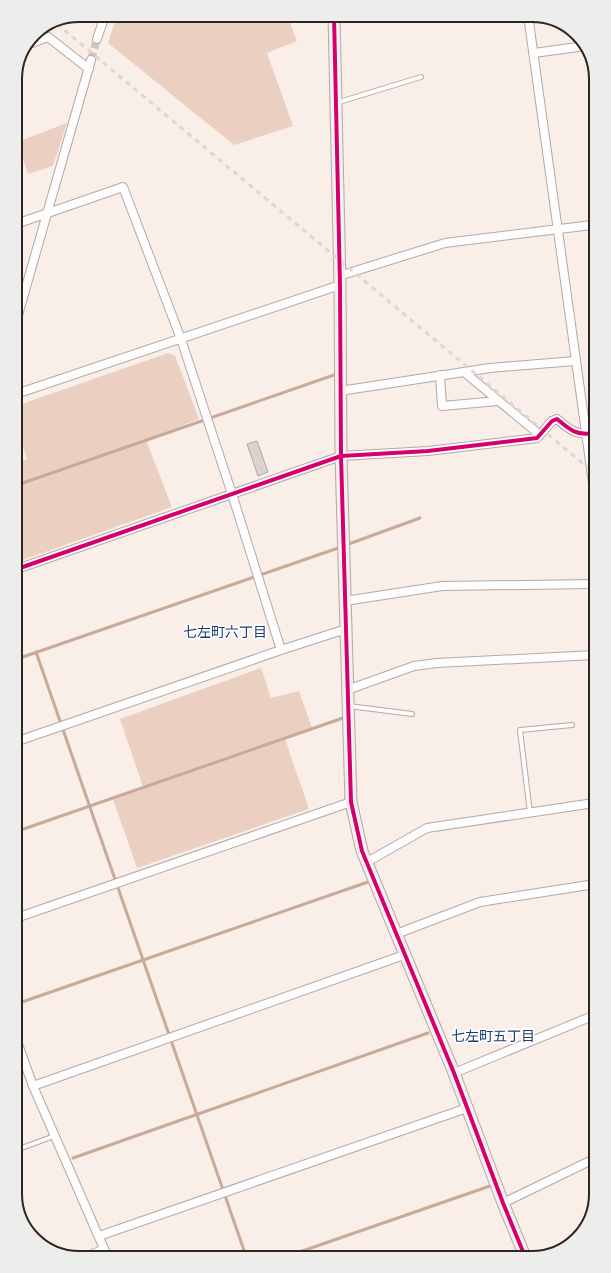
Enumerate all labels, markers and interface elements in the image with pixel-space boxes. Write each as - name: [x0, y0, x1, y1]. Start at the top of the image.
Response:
- district label: 七左町六丁目: [183, 624, 267, 641]
- district label: 七左町五丁目: [451, 1028, 535, 1045]

